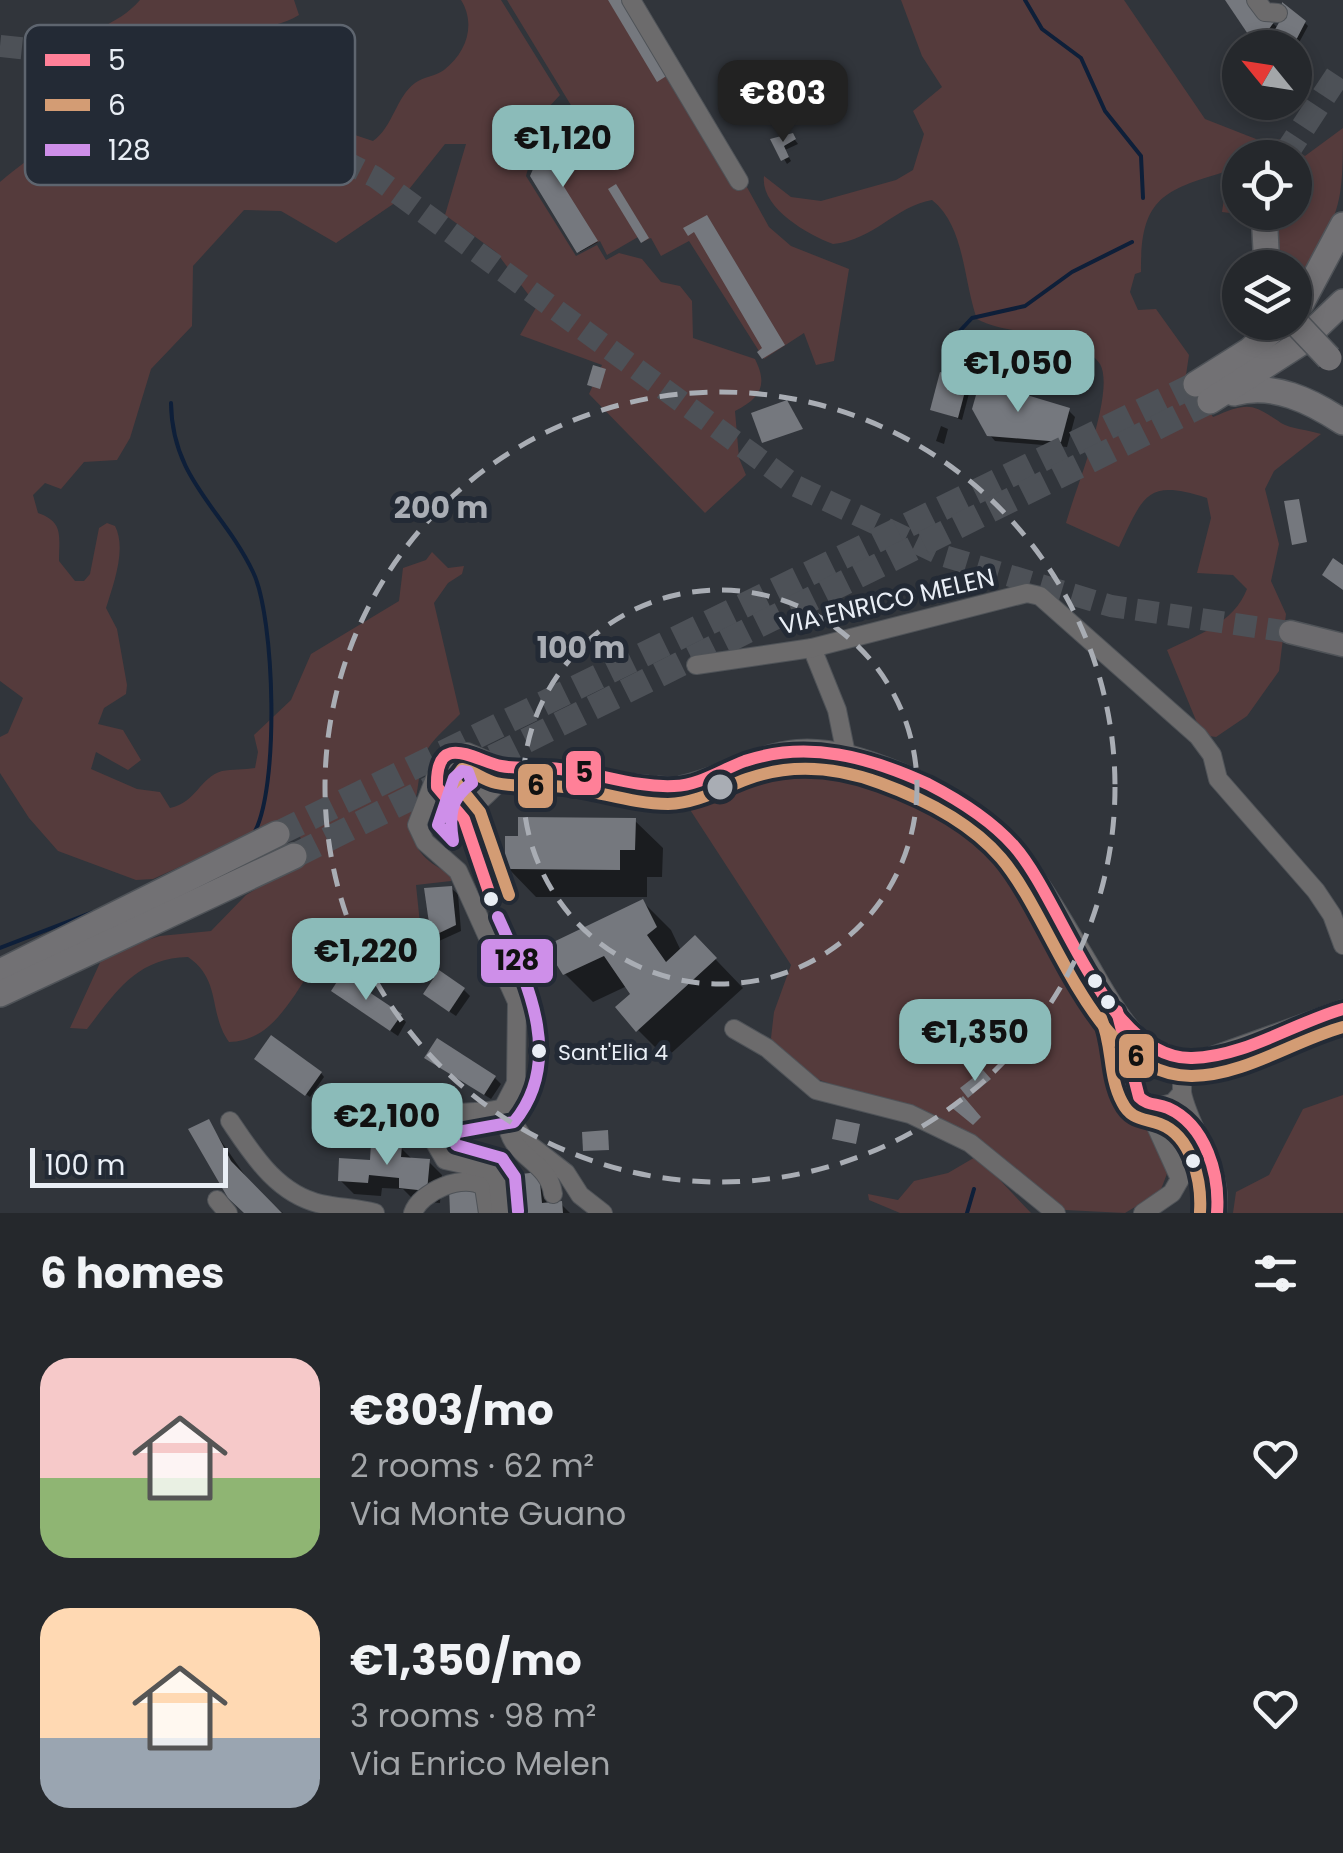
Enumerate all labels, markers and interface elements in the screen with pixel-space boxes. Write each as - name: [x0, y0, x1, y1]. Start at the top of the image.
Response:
- legend: [25, 25, 355, 185]
- north arrow: [1222, 30, 1312, 120]
- map controls: [1222, 30, 1312, 340]
- text: 5: [108, 41, 126, 80]
- pin: €803: [724, 60, 842, 145]
- text: €803: [740, 70, 826, 115]
- text: 6: [108, 86, 126, 125]
- pin: €1,120: [482, 105, 644, 190]
- text: €1,120: [514, 115, 612, 160]
- text: 128: [108, 131, 151, 170]
- button: locate: [1222, 140, 1312, 230]
- button: layers: [1222, 250, 1312, 340]
- pin: €1,050: [937, 330, 1099, 415]
- text: €1,050: [963, 340, 1073, 385]
- text: 200 m: [394, 486, 488, 529]
- street label: VIA ENRICO MELEN: [776, 560, 998, 643]
- text: 100 m: [537, 626, 625, 669]
- line badge: 5: [564, 749, 603, 797]
- text: 5: [575, 753, 593, 792]
- line badge: 6: [516, 762, 555, 810]
- text: 6: [527, 766, 545, 805]
- centre of rings: [702, 769, 738, 805]
- unlabelled marker: [481, 889, 501, 909]
- pin: €1,220: [285, 918, 447, 1003]
- text: €1,220: [314, 928, 418, 973]
- line badge: 128: [479, 937, 555, 985]
- text: 128: [495, 941, 539, 980]
- unlabelled marker: [1085, 971, 1105, 991]
- unlabelled marker: [1098, 992, 1118, 1012]
- pin: €1,350: [894, 999, 1056, 1084]
- text: €1,350: [921, 1009, 1029, 1054]
- line badge: 6: [1117, 1032, 1156, 1080]
- place label: Sant'Elia 4: [558, 1037, 668, 1068]
- text: 6: [1127, 1037, 1145, 1076]
- marker: Sant'Elia 4: [529, 1041, 549, 1061]
- pin: €2,100: [306, 1083, 468, 1168]
- text: €2,100: [334, 1093, 440, 1138]
- scale bar: [30, 1143, 228, 1188]
- text: 100 m: [45, 1146, 125, 1185]
- unlabelled marker: [1183, 1151, 1203, 1171]
- text: 6 homes: [40, 1244, 225, 1303]
- icon: filters: [1248, 1246, 1303, 1301]
- text: €803/mo: [350, 1381, 554, 1440]
- icon: home: [120, 1398, 240, 1518]
- icon: heart: [1248, 1431, 1303, 1486]
- text: 2 rooms · 62 m²: [350, 1443, 594, 1488]
- text: Via Monte Guano: [350, 1491, 626, 1536]
- text: €1,350/mo: [350, 1631, 582, 1690]
- icon: home: [120, 1648, 240, 1768]
- icon: heart: [1248, 1681, 1303, 1736]
- text: 3 rooms · 98 m²: [350, 1693, 596, 1738]
- text: Via Enrico Melen: [350, 1741, 610, 1786]

